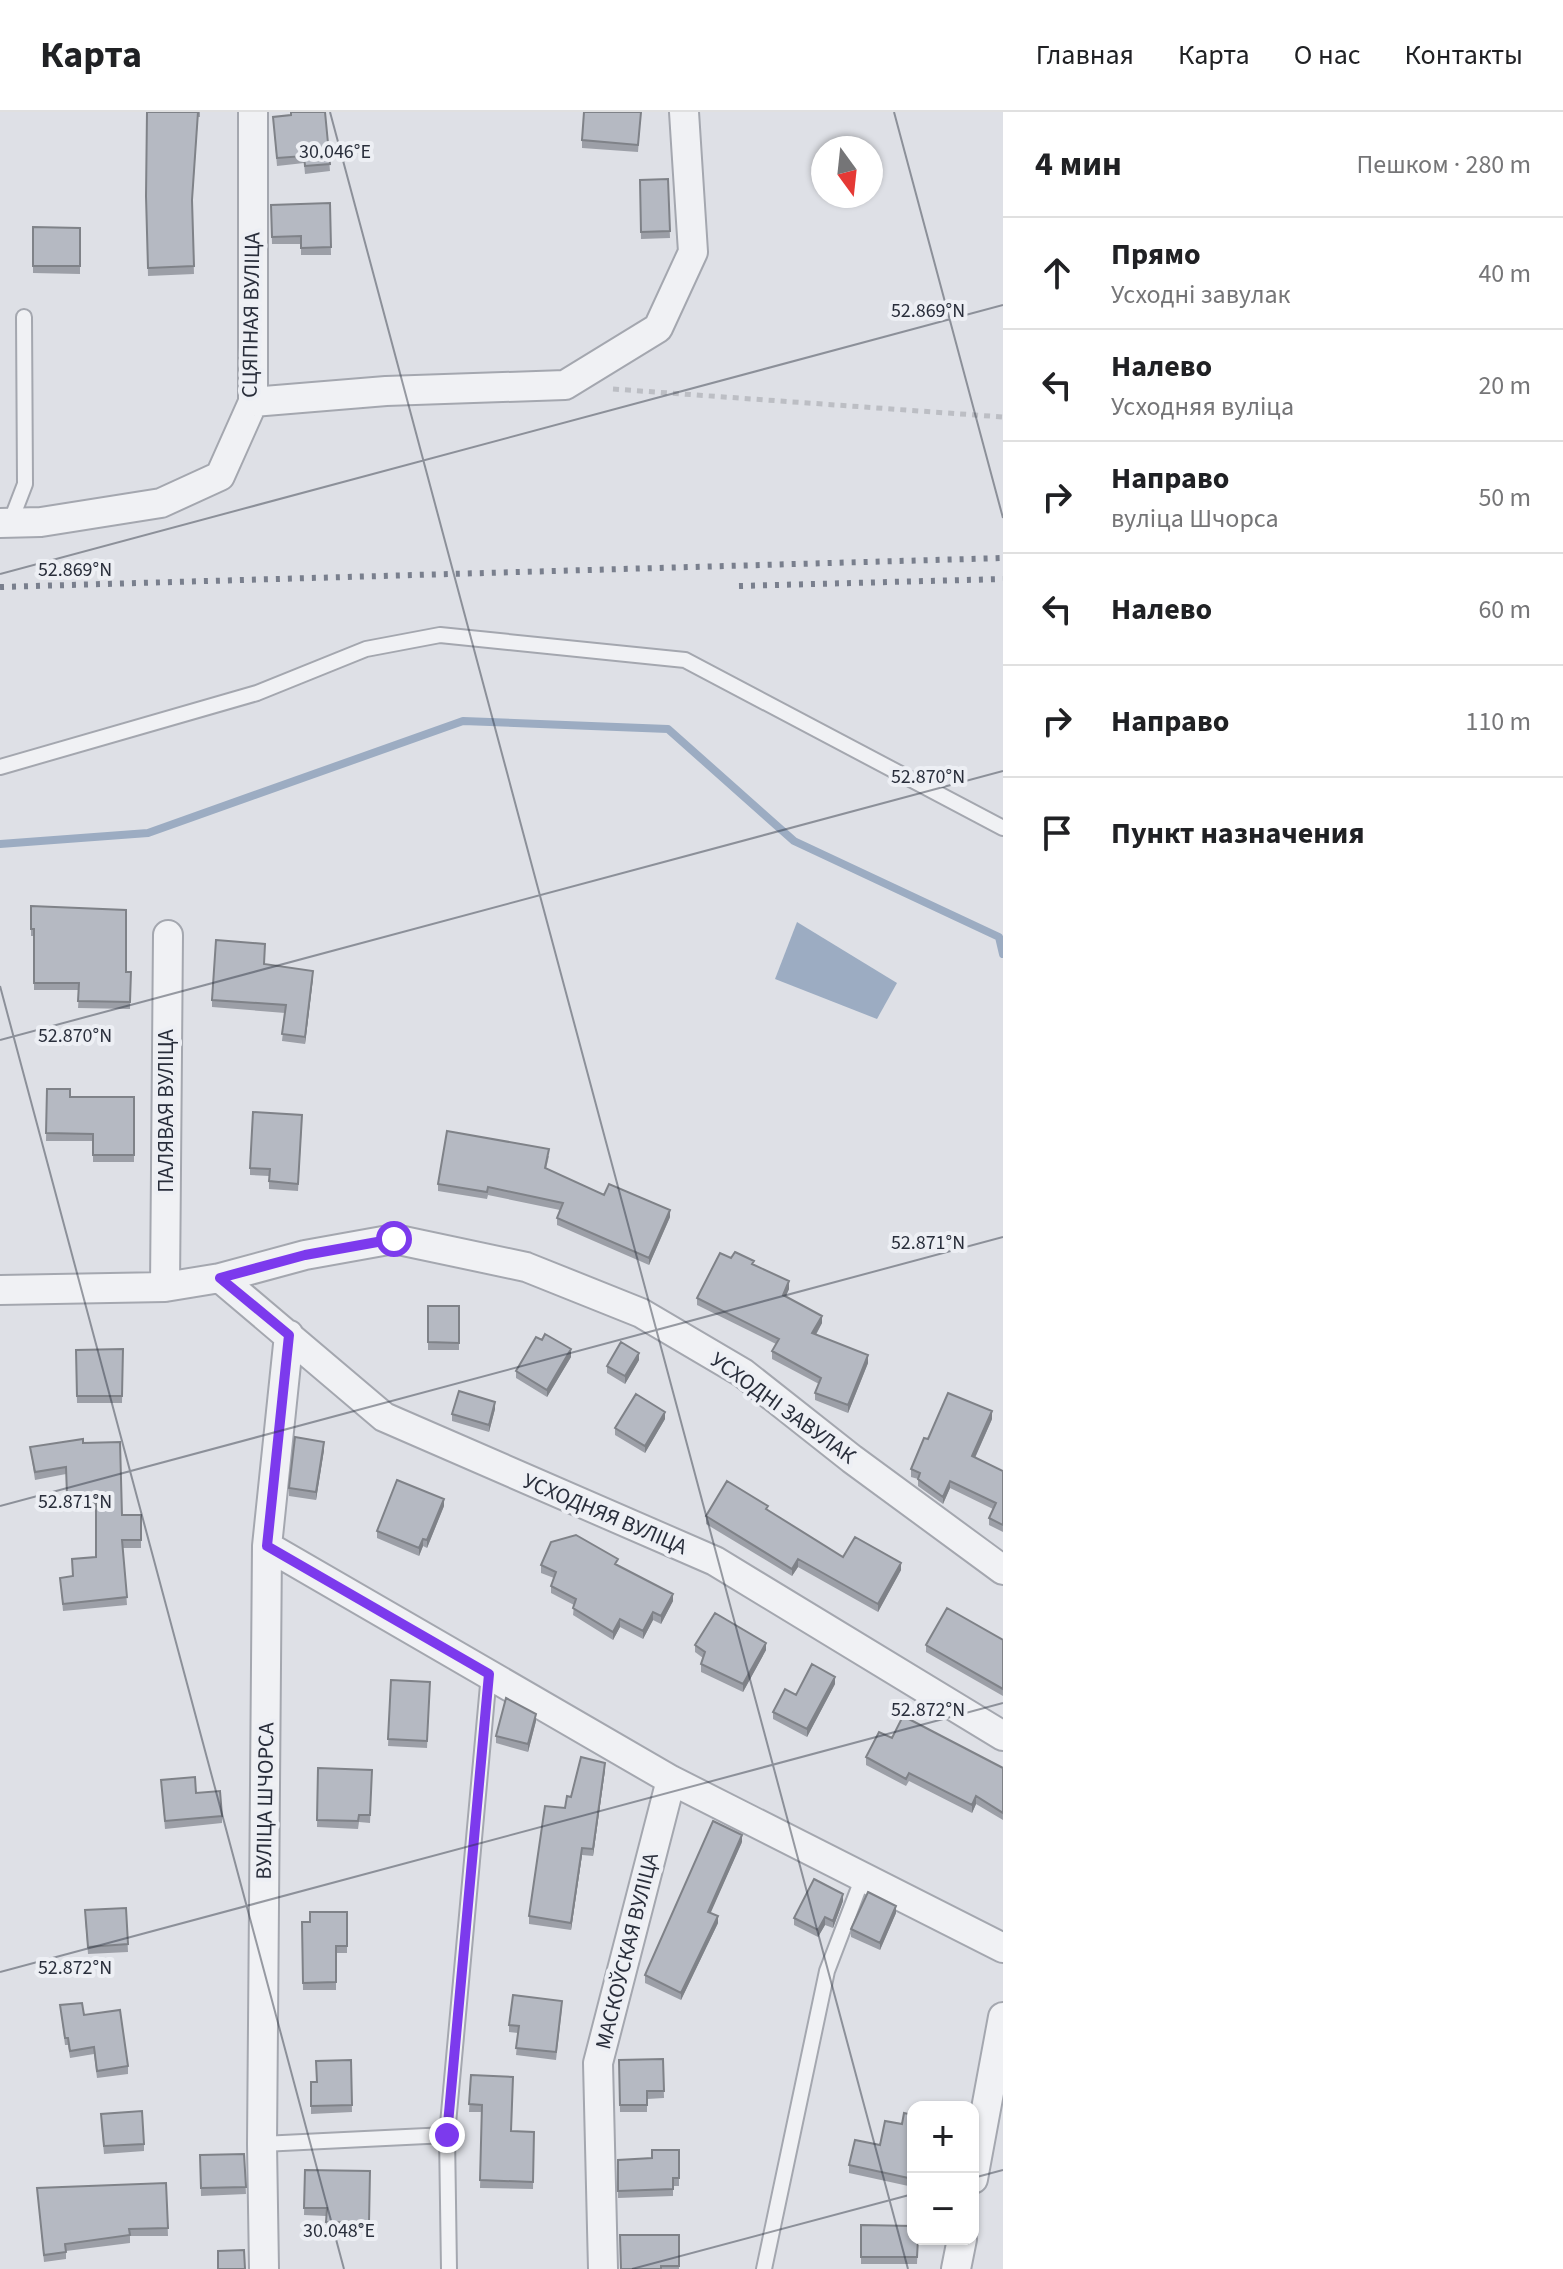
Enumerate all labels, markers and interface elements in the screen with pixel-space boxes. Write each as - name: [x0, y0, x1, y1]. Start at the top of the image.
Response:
- text: Карта: [40, 28, 142, 82]
- text: Главная: [1036, 35, 1134, 75]
- text: Карта: [1178, 35, 1250, 75]
- text: О нас: [1294, 35, 1361, 75]
- text: Контакты: [1405, 35, 1523, 75]
- north arrow: [811, 136, 883, 208]
- text: 30.046°E: [299, 138, 371, 166]
- text: 4 мин: [1035, 140, 1122, 189]
- text: Пешком · 280 m: [1356, 146, 1531, 183]
- street label: СЦЯПНАЯ ВУЛІЦА: [234, 232, 268, 398]
- text: Прямо: [1111, 233, 1201, 276]
- icon: ahead: [1035, 251, 1079, 295]
- text: 40 m: [1478, 255, 1531, 292]
- text: Усходні завулак: [1111, 276, 1291, 313]
- text: 52.869°N: [891, 297, 965, 325]
- text: Налево: [1111, 345, 1212, 388]
- icon: left: [1035, 363, 1079, 407]
- text: 20 m: [1478, 367, 1531, 404]
- text: Усходняя вуліца: [1111, 388, 1294, 425]
- text: Направо: [1111, 457, 1229, 500]
- icon: right: [1035, 475, 1079, 519]
- text: 50 m: [1478, 479, 1531, 516]
- text: вуліца Шчорса: [1111, 500, 1279, 537]
- text: 52.869°N: [38, 556, 112, 584]
- icon: left: [1035, 587, 1079, 631]
- text: Налево: [1111, 588, 1212, 631]
- text: 60 m: [1478, 591, 1531, 628]
- icon: right: [1035, 699, 1079, 743]
- text: Направо: [1111, 700, 1229, 743]
- text: 110 m: [1465, 703, 1531, 740]
- text: 52.870°N: [891, 763, 965, 791]
- icon: arrive: [1035, 811, 1079, 855]
- text: Пункт назначения: [1111, 812, 1365, 855]
- text: 52.870°N: [38, 1022, 112, 1050]
- street label: ПАЛЯВАЯ ВУЛІЦА: [150, 1029, 182, 1193]
- route start: [376, 1221, 412, 1257]
- text: 52.871°N: [891, 1229, 965, 1257]
- street label: УСХОДНІ ЗАВУЛАК: [704, 1344, 862, 1472]
- street label: УСХОДНЯЯ ВУЛІЦА: [518, 1465, 692, 1563]
- text: 52.871°N: [38, 1488, 112, 1516]
- text: 52.872°N: [891, 1696, 965, 1724]
- street label: ВУЛІЦА ШЧОРСА: [248, 1722, 282, 1880]
- street label: МАСКОЎСКАЯ ВУЛІЦА: [587, 1849, 667, 2053]
- text: 52.872°N: [38, 1954, 112, 1982]
- map controls: [907, 2101, 979, 2245]
- button: +: [907, 2101, 979, 2173]
- route end: [429, 2117, 465, 2153]
- button: −: [907, 2173, 979, 2245]
- text: 30.048°E: [303, 2217, 375, 2245]

